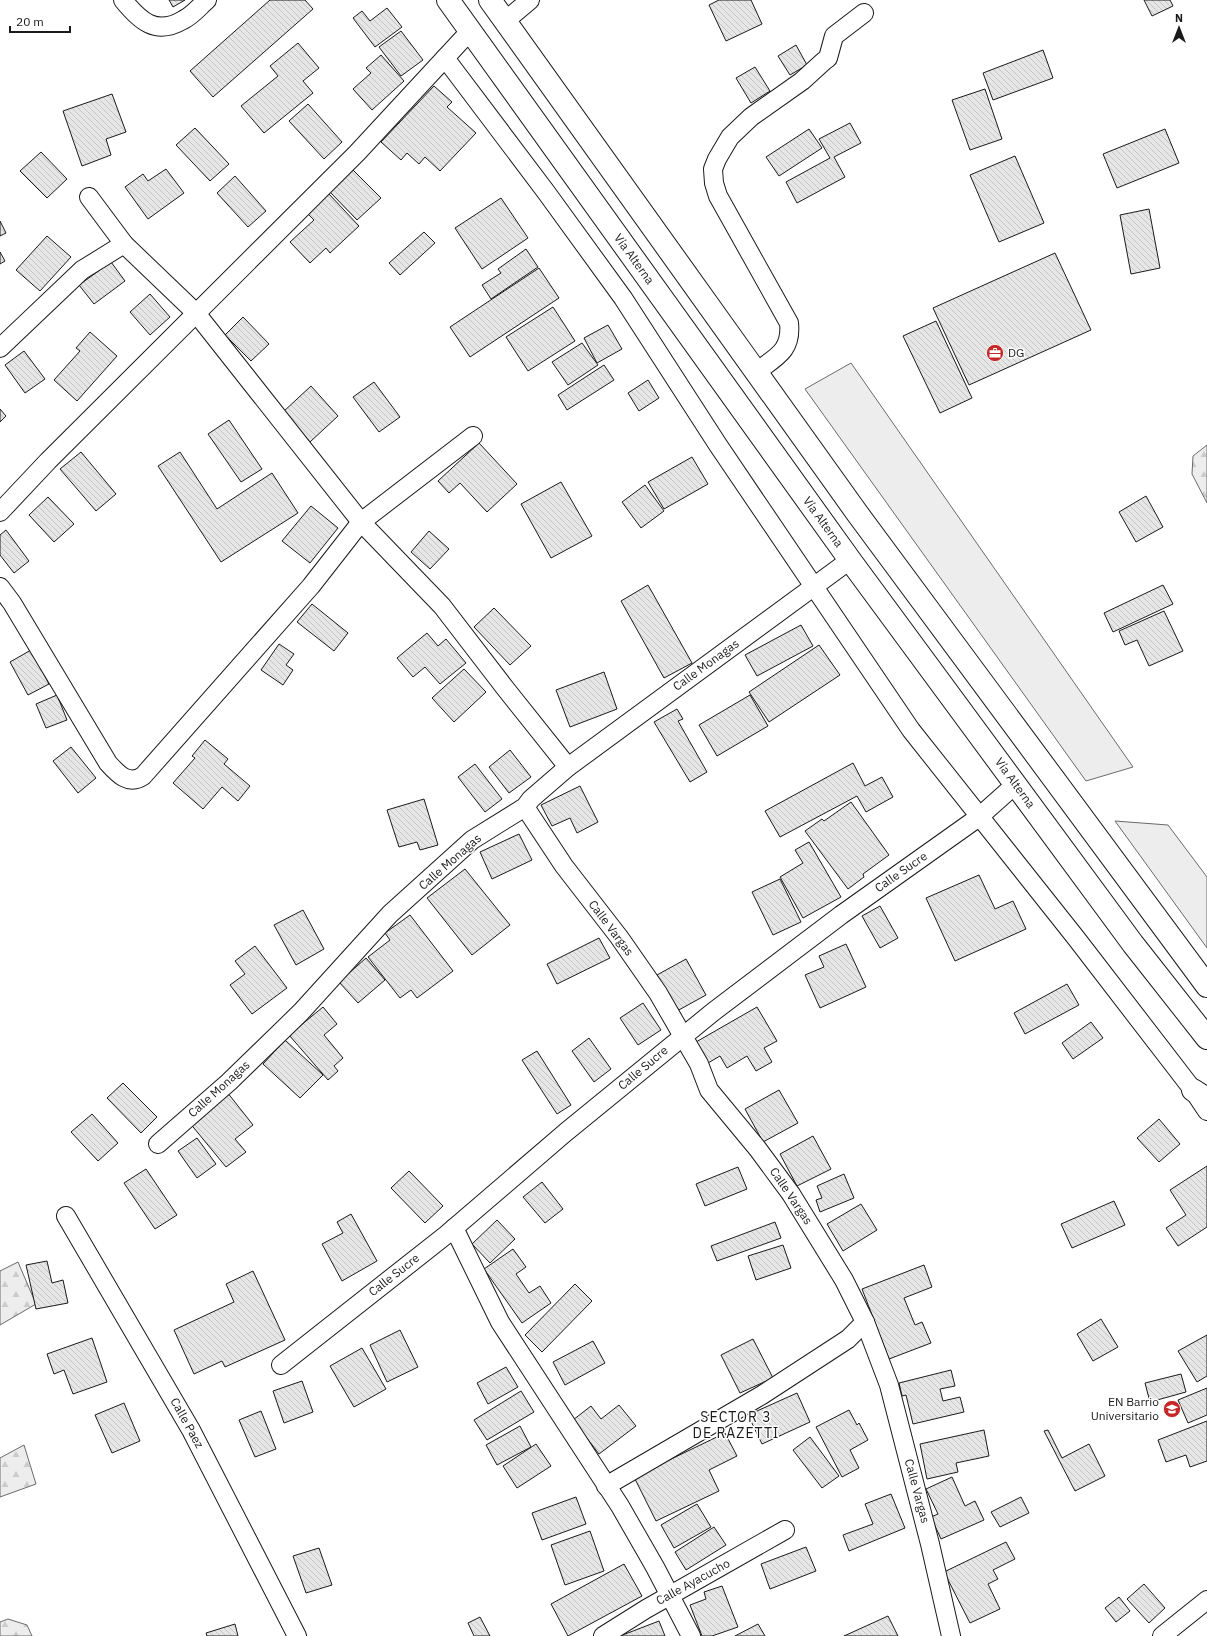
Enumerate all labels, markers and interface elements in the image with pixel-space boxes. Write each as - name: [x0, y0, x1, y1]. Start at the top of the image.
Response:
- scale bar: [10, 8, 70, 34]
- north arrow: [1159, 8, 1199, 48]
- text: N: [1175, 11, 1183, 25]
- text: 20 m: [16, 14, 44, 29]
- street label: Vía Alterna: [611, 231, 658, 287]
- office icon: DG: [985, 343, 1005, 363]
- place label: DG: [1008, 345, 1024, 360]
- street label: Vía Alterna: [800, 494, 847, 550]
- street label: Calle Monagas: [670, 636, 742, 694]
- street label: Vía Alterna: [992, 755, 1039, 811]
- street label: Calle Monagas: [415, 830, 484, 893]
- street label: Calle Sucre: [872, 848, 930, 895]
- street label: Calle Vargas: [586, 897, 637, 959]
- street label: Calle Sucre: [615, 1042, 671, 1093]
- street label: Calle Monagas: [185, 1057, 253, 1120]
- street label: Calle Vargas: [767, 1164, 816, 1227]
- street label: Calle Sucre: [365, 1250, 422, 1299]
- place label: EN Barrio Universitario: [1091, 1394, 1159, 1423]
- street label: Calle Paez: [167, 1395, 208, 1451]
- school or university icon: EN Barrio Universitario: [1162, 1399, 1182, 1419]
- district label: SECTOR 3 DE RAZETTI: [693, 1408, 779, 1442]
- street label: Calle Vargas: [902, 1457, 933, 1525]
- street label: Calle Ayacucho: [653, 1555, 732, 1608]

